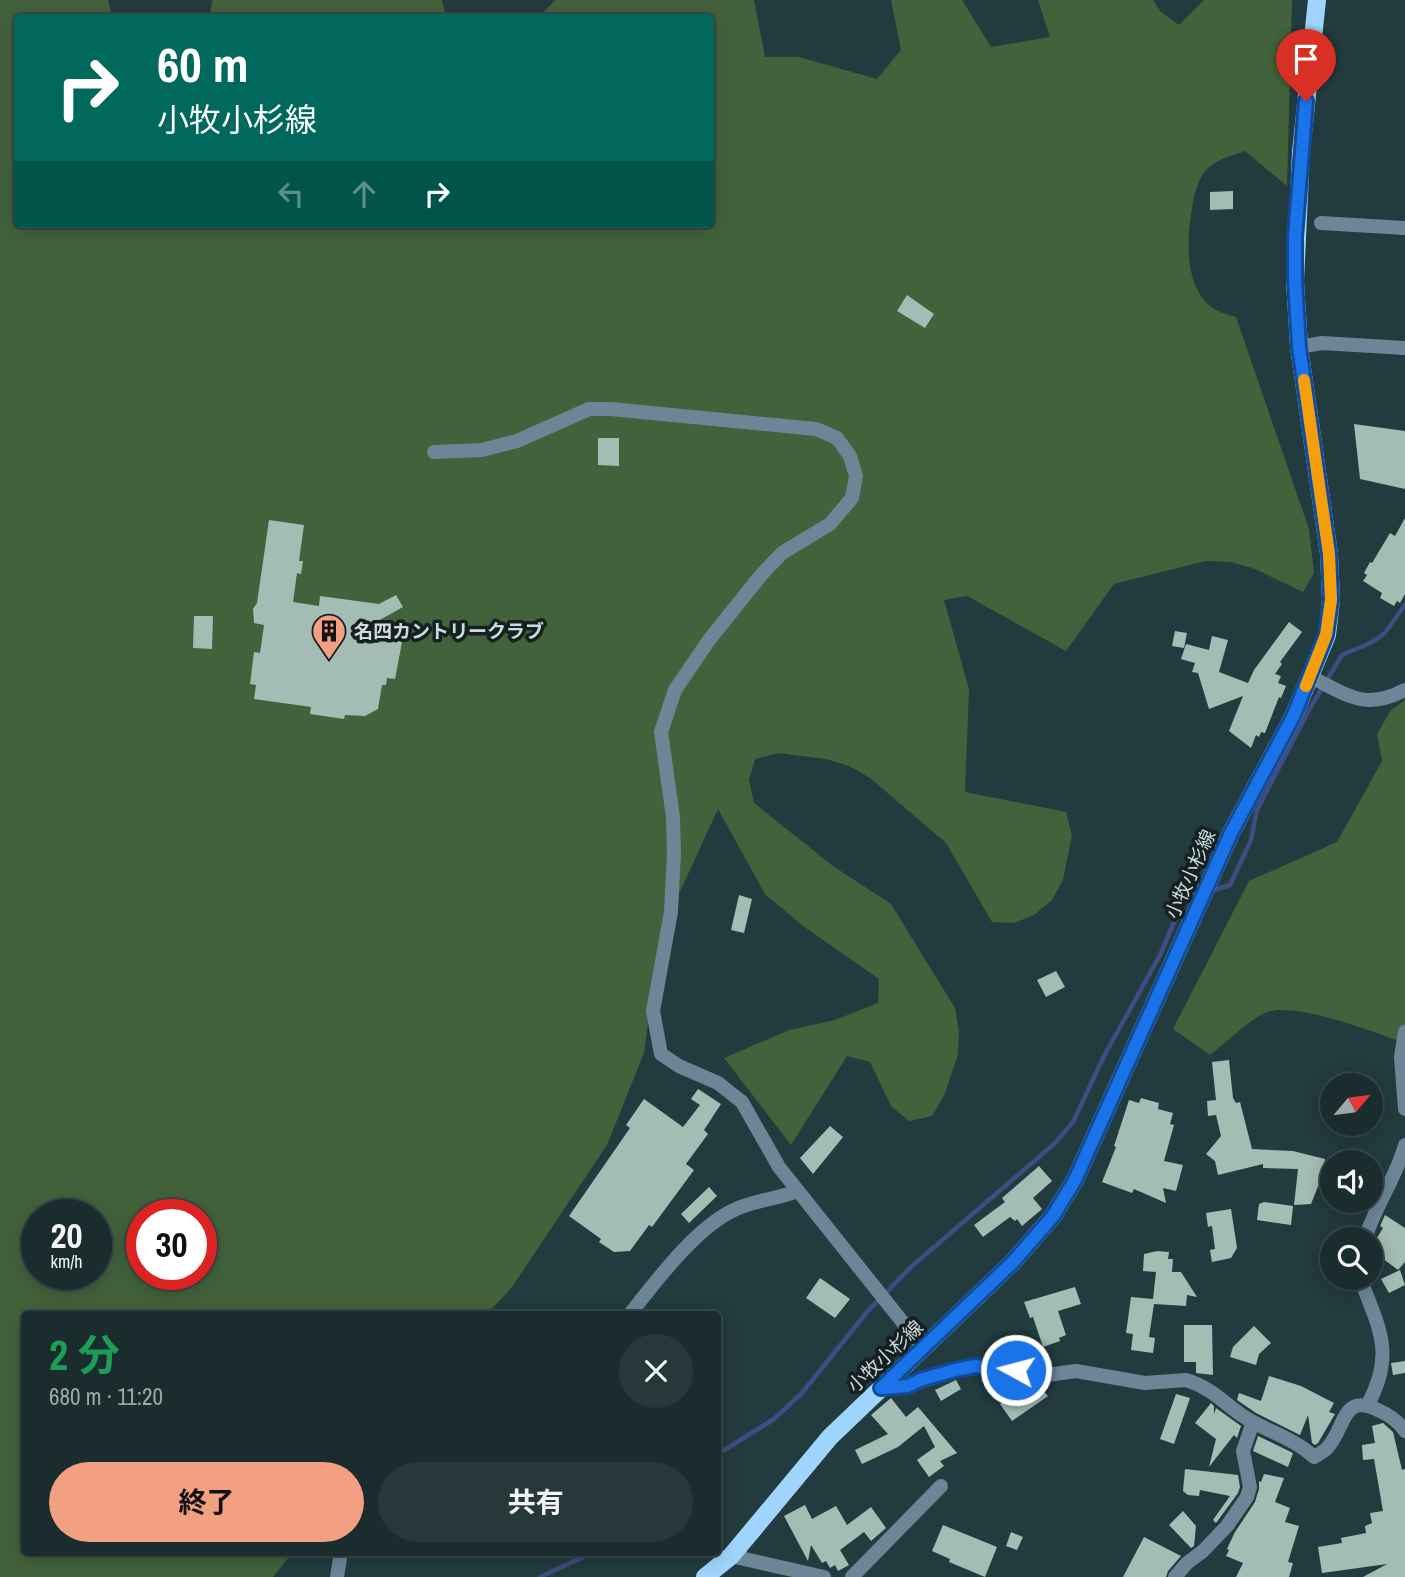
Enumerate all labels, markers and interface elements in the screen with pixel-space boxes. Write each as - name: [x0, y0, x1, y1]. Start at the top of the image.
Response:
- pin: [1276, 29, 1336, 101]
- text: 60 m: [157, 31, 249, 97]
- icon: arrive: [1287, 40, 1325, 78]
- icon: right: [42, 42, 133, 133]
- text: 小牧小杉線: [157, 98, 317, 141]
- icon: left: [272, 175, 310, 213]
- icon: ahead: [345, 175, 383, 213]
- icon: right: [418, 175, 456, 213]
- building icon: 名四カントリークラブ: [310, 612, 348, 661]
- place label: 名四カントリークラブ: [354, 618, 544, 644]
- street label: 小牧小杉線: [1159, 825, 1221, 923]
- north arrow: [1320, 1073, 1382, 1136]
- map controls: [1320, 1073, 1383, 1290]
- button: sound: [1320, 1150, 1383, 1213]
- speed limit sign: 30: [126, 1199, 217, 1290]
- text: 20: [51, 1212, 82, 1259]
- button: search: [1320, 1227, 1383, 1290]
- text: km/h: [51, 1249, 83, 1274]
- street label: 小牧小杉線: [841, 1314, 929, 1398]
- text: 2 分: [49, 1327, 120, 1383]
- position arrow: [979, 1333, 1053, 1407]
- button: close: [619, 1334, 693, 1408]
- text: 680 m · 11:20: [49, 1381, 163, 1412]
- button: 終了: [49, 1462, 364, 1542]
- button: 共有: [378, 1462, 693, 1542]

